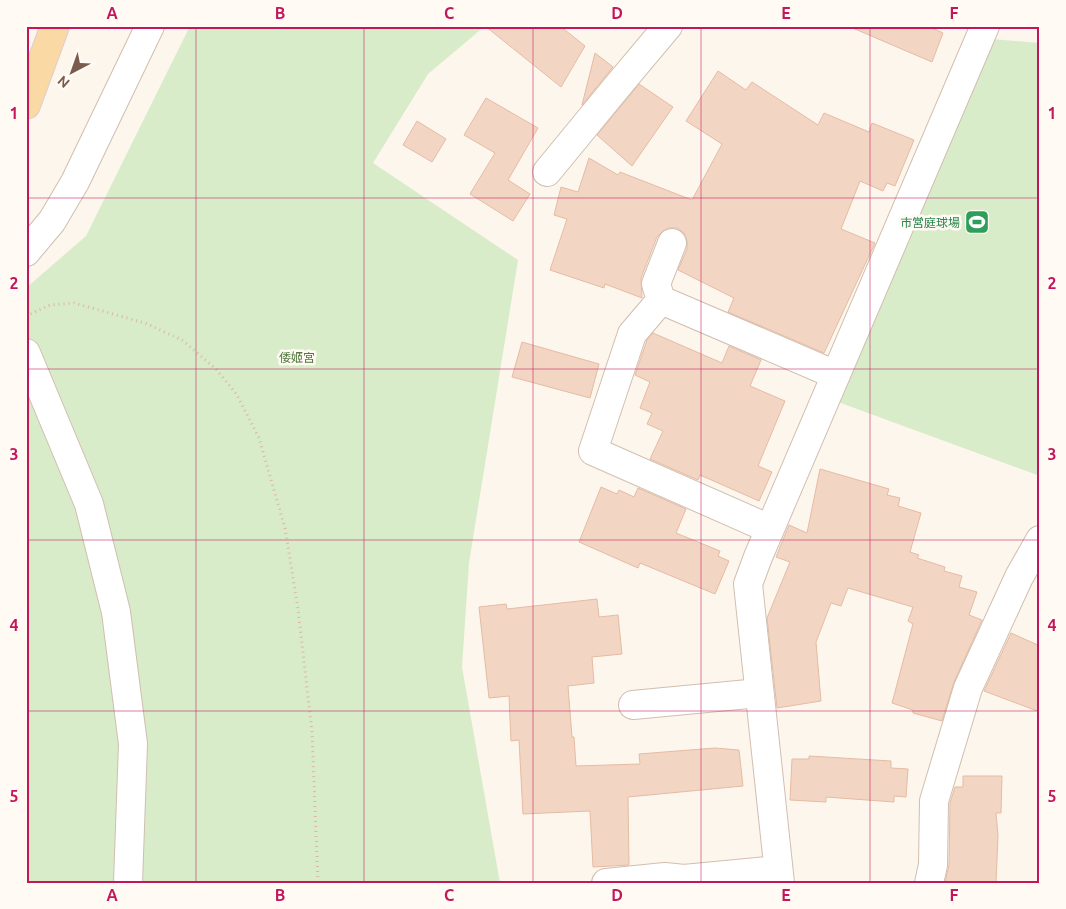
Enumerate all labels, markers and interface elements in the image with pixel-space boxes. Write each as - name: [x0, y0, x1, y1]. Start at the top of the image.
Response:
- text: A: [106, 4, 118, 22]
- text: B: [275, 4, 285, 22]
- text: C: [444, 4, 454, 22]
- text: D: [611, 4, 623, 22]
- text: E: [781, 4, 791, 22]
- text: F: [950, 4, 959, 22]
- north arrow: [48, 48, 98, 98]
- text: N: [54, 72, 73, 91]
- text: 1: [9, 104, 19, 122]
- text: 1: [1047, 104, 1057, 122]
- sports icon: 市営庭球場: [964, 209, 990, 235]
- place label: 市営庭球場: [900, 216, 960, 229]
- text: 2: [9, 274, 19, 292]
- text: 2: [1047, 274, 1057, 292]
- park label: 倭姬宮: [279, 351, 315, 364]
- text: 3: [9, 445, 19, 463]
- text: 3: [1047, 445, 1057, 463]
- text: 4: [9, 616, 19, 634]
- text: 4: [1047, 616, 1057, 634]
- text: 5: [9, 787, 19, 805]
- text: 5: [1047, 787, 1057, 805]
- text: A: [106, 886, 118, 904]
- text: B: [275, 886, 285, 904]
- text: C: [444, 886, 454, 904]
- text: D: [611, 886, 623, 904]
- text: E: [781, 886, 791, 904]
- text: F: [950, 886, 959, 904]

